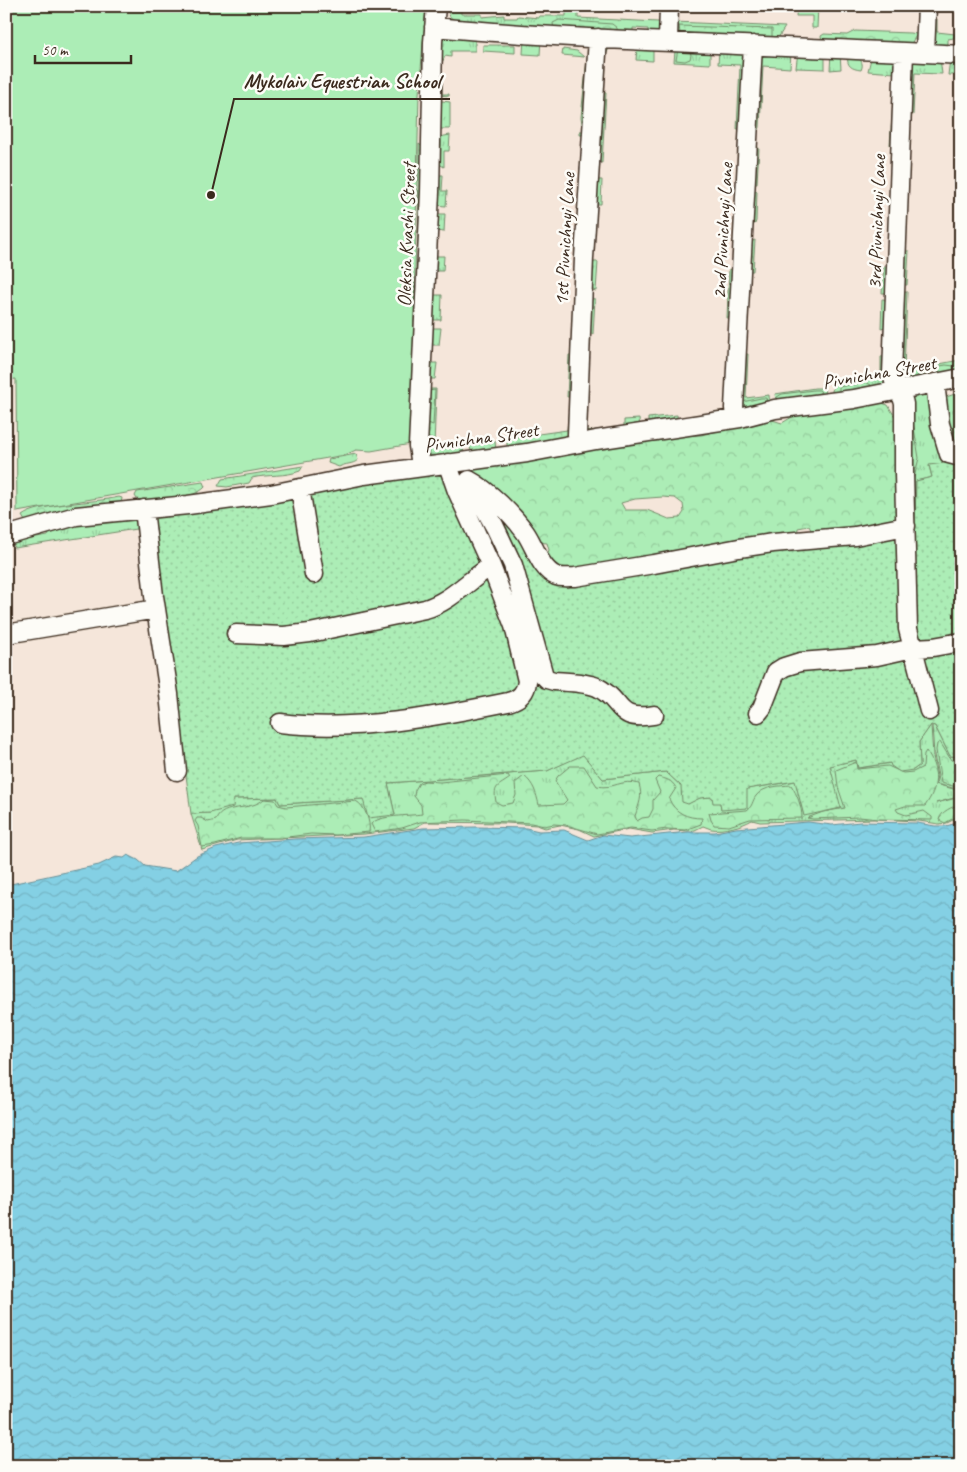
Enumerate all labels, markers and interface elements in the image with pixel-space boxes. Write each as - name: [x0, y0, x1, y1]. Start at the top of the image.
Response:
- scale bar: [35, 32, 131, 64]
- text: 50 m: [42, 41, 69, 60]
- callout: Mykolaiv Equestrian School: [234, 63, 450, 99]
- text: Mykolaiv Equestrian School: [244, 68, 444, 94]
- street label: 3rd Pivnichnyi Lane: [862, 153, 891, 290]
- street label: Oleksia Kvashi Street: [392, 159, 422, 307]
- street label: 2nd Pivnichnyi Lane: [706, 161, 739, 300]
- street label: 1st Pivnichnyi Lane: [549, 170, 581, 306]
- street label: Pivnichna Street: [820, 350, 940, 395]
- street label: Pivnichna Street: [423, 417, 542, 458]

